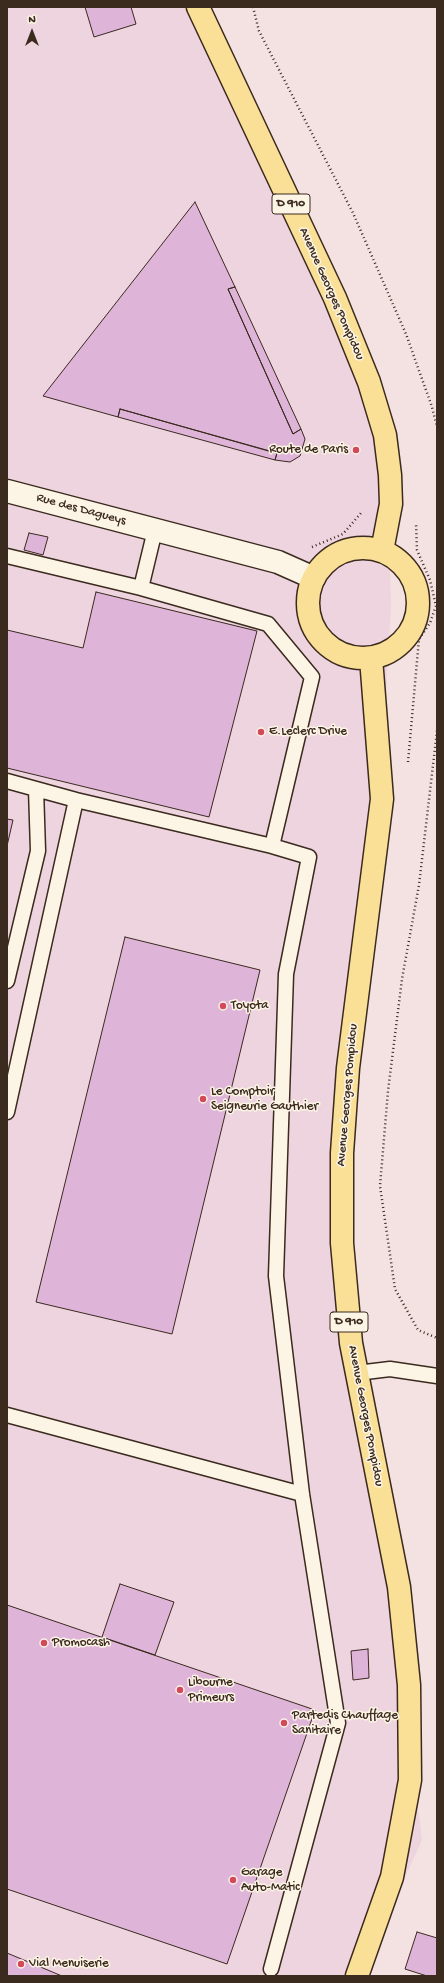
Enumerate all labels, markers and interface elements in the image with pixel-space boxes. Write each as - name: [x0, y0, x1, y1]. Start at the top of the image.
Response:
- north arrow: [12, 12, 52, 52]
- text: N: [28, 14, 36, 26]
- road number: D 910: [272, 194, 310, 214]
- street label: Avenue Georges Pompidou: [295, 225, 367, 363]
- place label: Route de Paris: [269, 442, 348, 458]
- marker: Route de Paris: [351, 445, 361, 455]
- street label: Rue des Dagueys: [35, 491, 127, 529]
- place label: E.Leclerc Drive: [269, 724, 347, 740]
- marker: E.Leclerc Drive: [256, 727, 266, 737]
- place label: Toyota: [231, 998, 268, 1014]
- marker: Toyota: [218, 1001, 228, 1011]
- street label: Avenue Georges Pompidou: [334, 1023, 362, 1167]
- place label: Le Comptoir Seigneurie Gauthier: [211, 1084, 318, 1115]
- marker: Le Comptoir Seigneurie Gauthier: [198, 1094, 208, 1104]
- road number: D 910: [330, 1312, 368, 1332]
- street label: Avenue Georges Pompidou: [344, 1344, 386, 1488]
- place label: Promocash: [52, 1635, 110, 1651]
- marker: Promocash: [39, 1638, 49, 1648]
- place label: Libourne Primeurs: [188, 1675, 234, 1706]
- marker: Libourne Primeurs: [175, 1685, 185, 1695]
- place label: Partedis Chauffage Sanitaire: [292, 1708, 398, 1739]
- marker: Partedis Chauffage Sanitaire: [279, 1718, 289, 1728]
- place label: Garage Auto-Matic: [241, 1865, 300, 1896]
- marker: Garage Auto-Matic: [228, 1875, 238, 1885]
- place label: Vial Menuiserie: [29, 1956, 109, 1972]
- marker: Vial Menuiserie: [16, 1959, 26, 1969]

